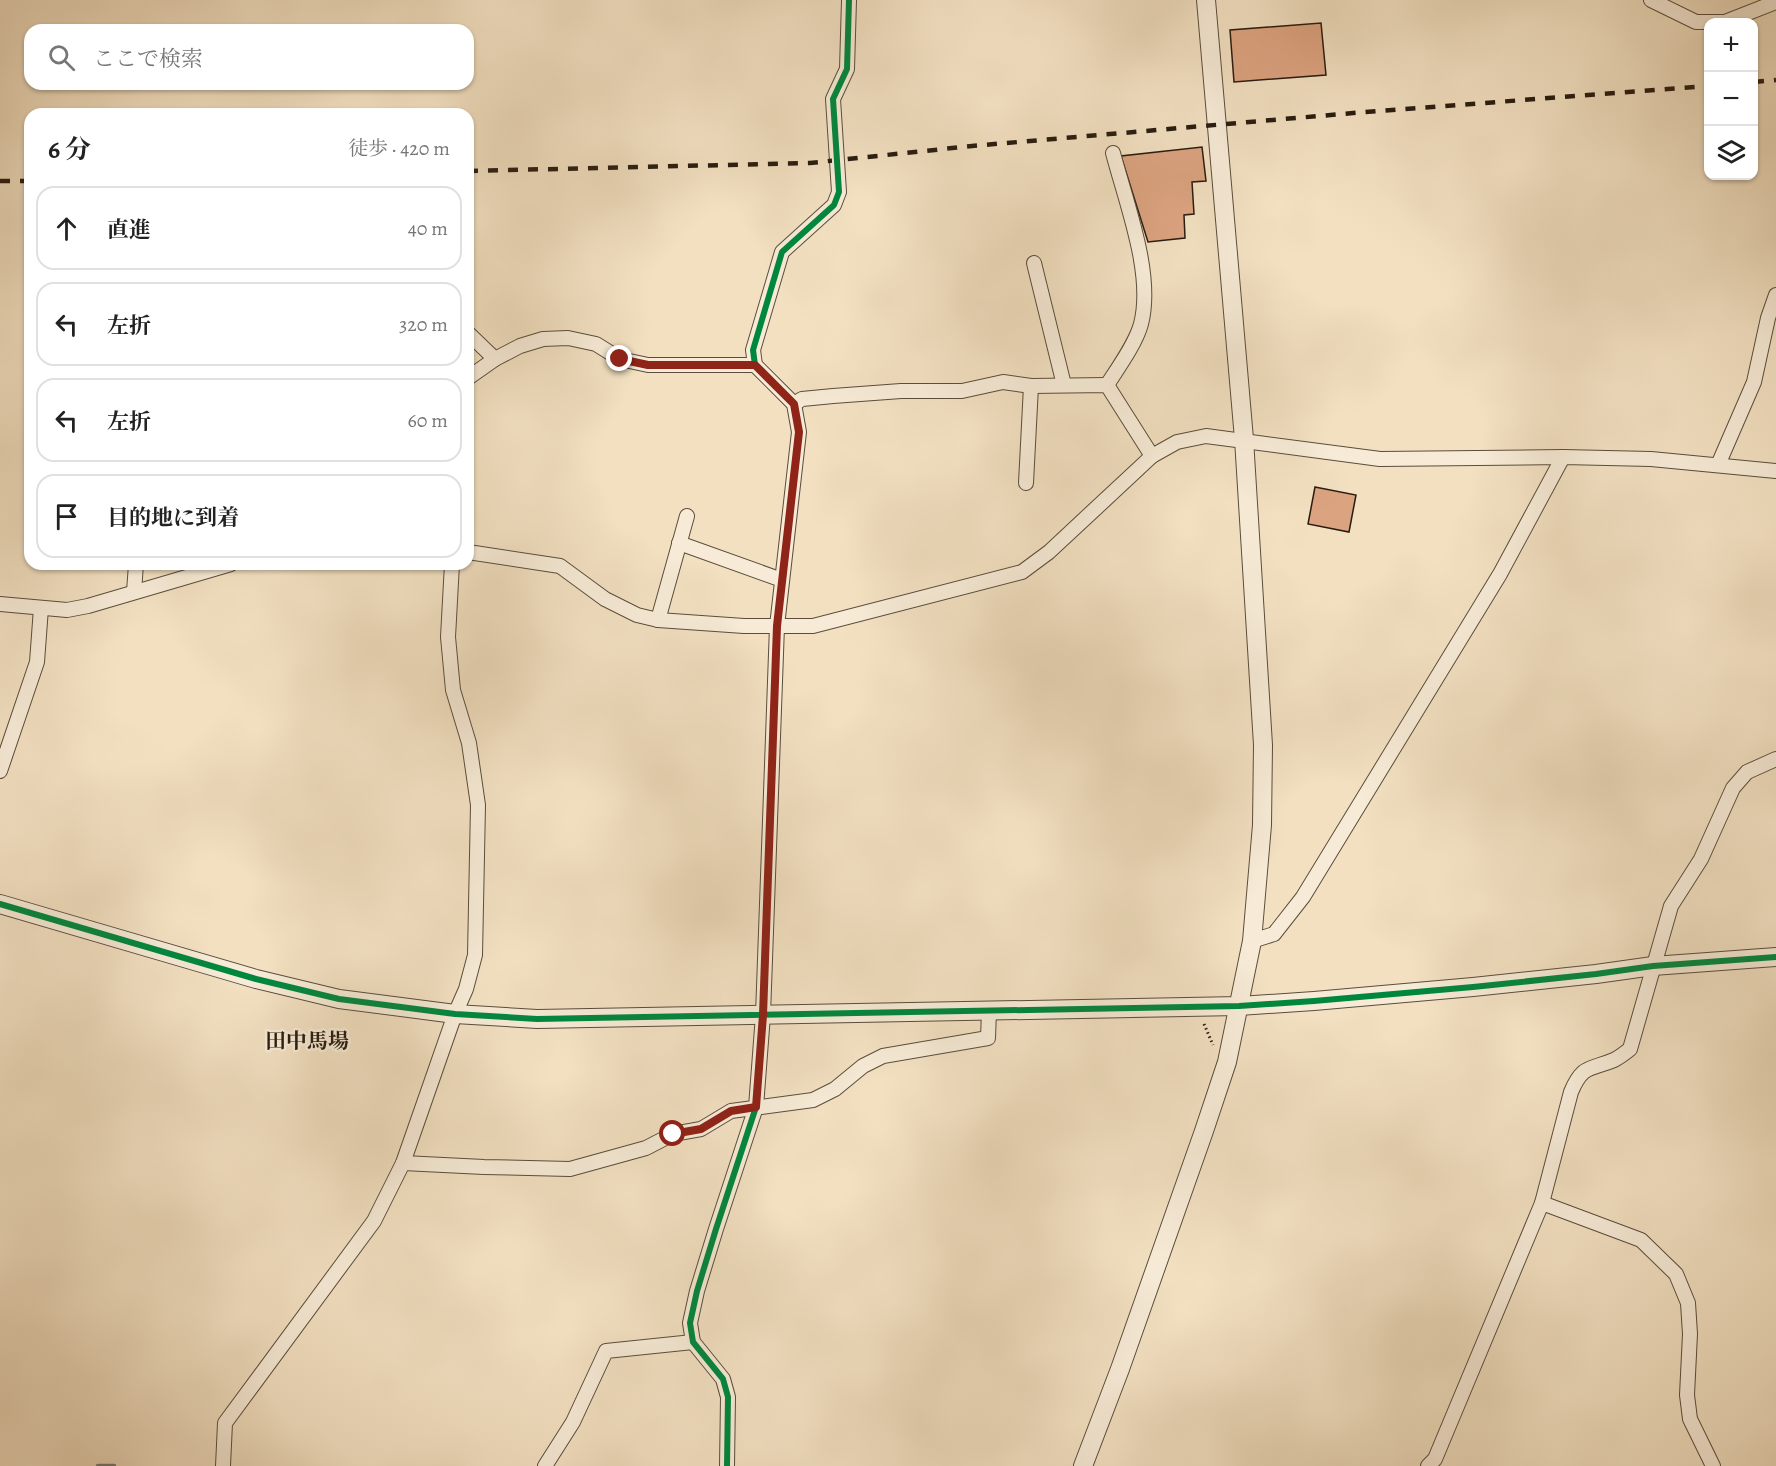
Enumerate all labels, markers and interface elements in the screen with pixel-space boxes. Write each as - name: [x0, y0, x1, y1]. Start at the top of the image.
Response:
- map controls: [1704, 18, 1758, 180]
- button: +: [1704, 18, 1758, 72]
- search box: [24, 24, 474, 90]
- icon: search: [45, 41, 78, 74]
- text: ここで検索: [93, 44, 203, 74]
- button: −: [1704, 72, 1758, 126]
- button: layers: [1704, 126, 1758, 180]
- text: 6 分: [48, 132, 91, 167]
- text: 徒歩 · 420 m: [348, 135, 450, 162]
- icon: ahead: [50, 212, 83, 245]
- text: 直進: [107, 215, 151, 245]
- text: 40 m: [408, 215, 448, 242]
- icon: left: [50, 308, 83, 341]
- text: 左折: [107, 311, 151, 341]
- text: 320 m: [399, 311, 448, 338]
- route end: [606, 345, 632, 371]
- icon: left: [50, 404, 83, 437]
- text: 左折: [107, 407, 151, 437]
- text: 60 m: [408, 407, 448, 434]
- icon: arrive: [50, 500, 83, 533]
- text: 目的地に到着: [107, 503, 239, 533]
- district label: 田中馬場: [265, 1027, 349, 1055]
- route start: [659, 1120, 685, 1146]

